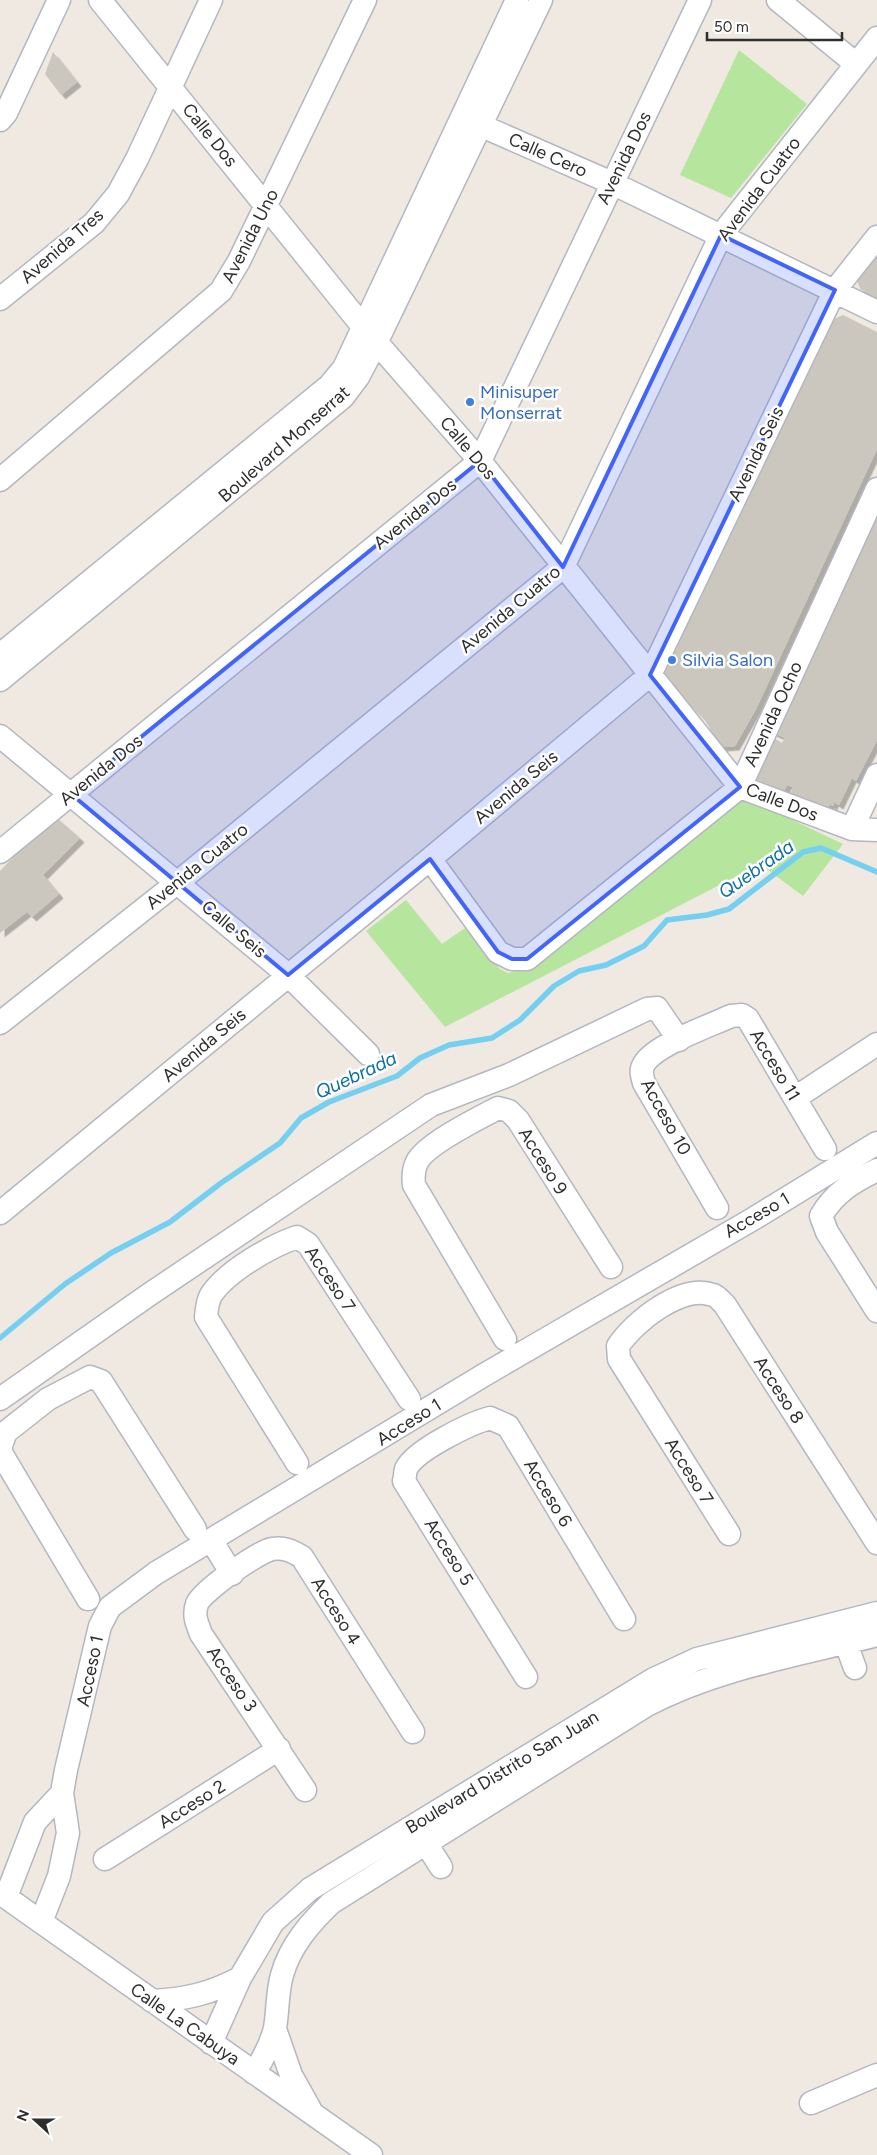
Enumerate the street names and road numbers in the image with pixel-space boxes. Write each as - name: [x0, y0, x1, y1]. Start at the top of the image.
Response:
- street label: Calle Dos: [178, 99, 242, 171]
- street label: Avenida Dos: [592, 108, 656, 208]
- street label: Calle Cero: [505, 128, 591, 182]
- street label: Avenida Cuatro: [713, 133, 805, 245]
- street label: Avenida Uno: [217, 185, 283, 287]
- street label: Avenida Tres: [16, 204, 108, 288]
- street label: Boulevard Monserrat: [214, 381, 354, 507]
- street label: Avenida Seis: [724, 403, 788, 505]
- street label: Calle Dos: [435, 412, 501, 484]
- street label: Avenida Dos: [369, 474, 461, 554]
- street label: Avenida Cuatro: [455, 560, 565, 658]
- street label: Avenida Ocho: [739, 658, 807, 770]
- street label: Avenida Dos: [55, 730, 147, 810]
- street label: Avenida Seis: [470, 746, 562, 828]
- street label: Calle Dos: [743, 778, 821, 826]
- street label: Avenida Cuatro: [142, 818, 252, 914]
- street label: Calle Seis: [197, 896, 271, 962]
- street label: Avenida Seis: [158, 1004, 250, 1086]
- street label: Acceso 11: [745, 1025, 805, 1105]
- street label: Acceso 10: [636, 1075, 696, 1159]
- street label: Acceso 9: [514, 1123, 572, 1199]
- street label: Acceso 1: [720, 1187, 794, 1243]
- street label: Acceso 7: [300, 1242, 360, 1316]
- street label: Acceso 8: [749, 1352, 809, 1428]
- street label: Acceso 1: [373, 1394, 445, 1450]
- street label: Acceso 7: [660, 1434, 718, 1509]
- street label: Acceso 6: [519, 1455, 577, 1531]
- street label: Acceso 5: [420, 1514, 478, 1590]
- street label: Acceso 4: [307, 1573, 365, 1649]
- street label: Acceso 1: [72, 1633, 108, 1709]
- street label: Acceso 3: [202, 1642, 262, 1716]
- street label: Boulevard Distrito San Juan: [401, 1706, 603, 1838]
- street label: Acceso 2: [154, 1775, 230, 1833]
- street label: Calle La Cabuya: [126, 1978, 244, 2070]

